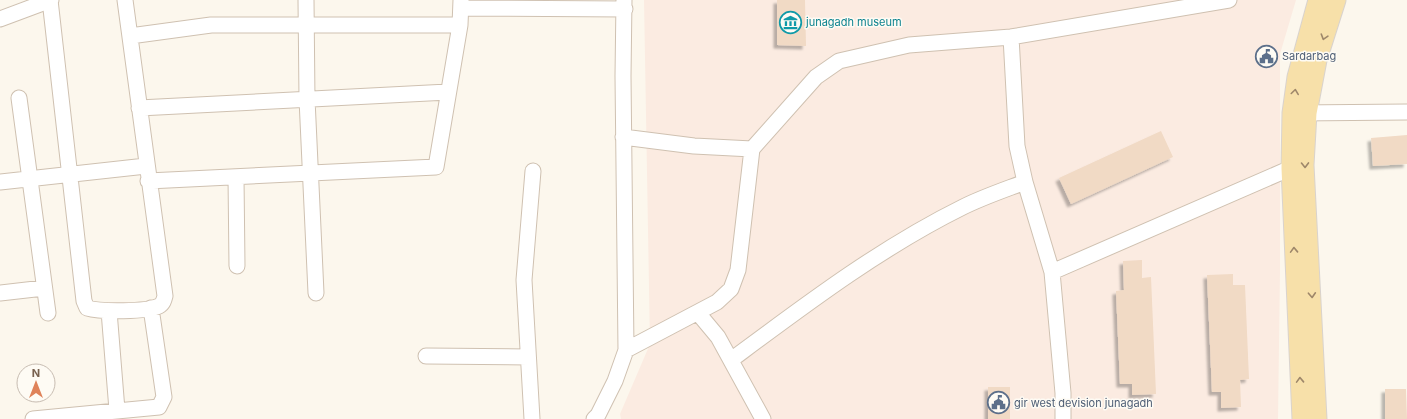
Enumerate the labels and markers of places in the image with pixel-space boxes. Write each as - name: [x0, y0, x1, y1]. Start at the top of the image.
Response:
- museum icon: junagadh museum: [778, 9, 804, 35]
- place label: junagadh museum: [805, 15, 902, 29]
- public building icon: Sardarbag: [1254, 43, 1280, 69]
- place label: Sardarbag: [1282, 49, 1336, 63]
- public building icon: gir west devision junagadh: [986, 390, 1012, 416]
- place label: gir west devision junagadh: [1014, 396, 1153, 410]

